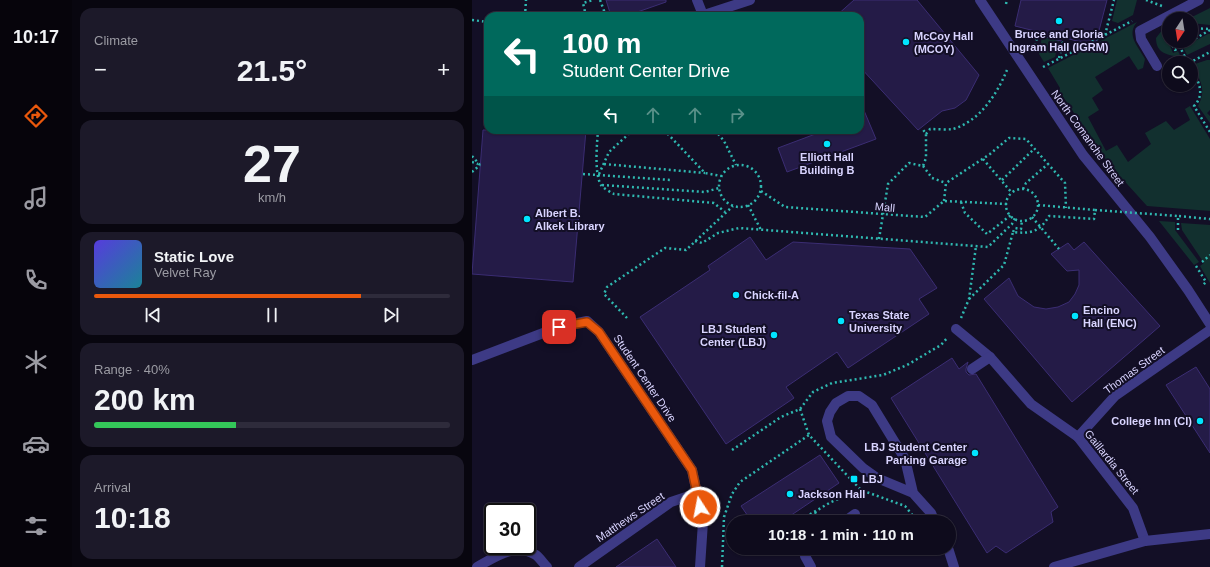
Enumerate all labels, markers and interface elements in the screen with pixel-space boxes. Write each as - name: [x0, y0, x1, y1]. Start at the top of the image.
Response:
- north arrow: [1162, 12, 1198, 48]
- map controls: [1162, 12, 1198, 92]
- marker: Bruce and Gloria Ingram Hall (IGRM): [1054, 16, 1064, 26]
- text: 10:17: [13, 27, 59, 47]
- icon: left: [496, 28, 548, 80]
- text: 100 m: [562, 28, 641, 59]
- place label: Bruce and Gloria Ingram Hall (IGRM): [1009, 28, 1109, 53]
- place label: McCoy Hall (MCOY): [914, 30, 973, 55]
- text: Climate: [94, 33, 138, 48]
- marker: McCoy Hall (MCOY): [901, 37, 911, 47]
- text: 21.5°: [237, 54, 307, 87]
- button: search: [1162, 56, 1198, 92]
- text: −: [94, 57, 107, 82]
- text: +: [437, 57, 450, 82]
- text: Student Center Drive: [562, 61, 730, 81]
- street label: North Comanche Street: [1049, 88, 1127, 188]
- icon: directions: [22, 102, 50, 130]
- icon: left: [600, 104, 622, 126]
- icon: ahead: [642, 104, 664, 126]
- icon: ahead: [684, 104, 706, 126]
- icon: right: [726, 104, 748, 126]
- text: 27: [243, 135, 301, 193]
- marker: Elliott Hall Building B: [822, 139, 832, 149]
- place label: Elliott Hall Building B: [800, 151, 855, 176]
- icon: music: [22, 184, 50, 212]
- text: km/h: [258, 190, 286, 205]
- street label: Mall: [874, 200, 896, 214]
- place label: Albert B. Alkek Library: [535, 207, 606, 232]
- marker: Albert B. Alkek Library: [522, 214, 532, 224]
- text: Static Love: [154, 248, 234, 265]
- text: Velvet Ray: [154, 265, 216, 280]
- icon: phone: [22, 266, 50, 294]
- place label: Chick-fil-A: [744, 289, 799, 301]
- marker: Chick-fil-A: [731, 290, 741, 300]
- icon: previous: [142, 304, 164, 326]
- icon: pause: [261, 304, 283, 326]
- icon: next: [380, 304, 402, 326]
- place label: Encino Hall (ENC): [1083, 304, 1137, 329]
- place label: Texas State University: [849, 309, 909, 334]
- pin: [542, 310, 576, 344]
- marker: Encino Hall (ENC): [1070, 311, 1080, 321]
- icon: arrive: [548, 316, 570, 338]
- marker: Texas State University: [836, 316, 846, 326]
- place label: LBJ Student Center (LBJ): [700, 323, 766, 348]
- marker: LBJ Student Center (LBJ): [769, 330, 779, 340]
- street label: Student Center Drive: [611, 332, 679, 424]
- street label: Thomas Street: [1101, 344, 1167, 396]
- icon: climate: [22, 348, 50, 376]
- text: Range · 40%: [94, 362, 170, 377]
- text: 200 km: [94, 383, 196, 416]
- place label: College Inn (CI): [1111, 415, 1192, 427]
- marker: College Inn (CI): [1195, 416, 1205, 426]
- street label: Gaillardia Street: [1083, 428, 1141, 496]
- icon: car: [22, 430, 50, 458]
- place label: LBJ Student Center Parking Garage: [864, 441, 968, 466]
- marker: LBJ Student Center Parking Garage: [970, 448, 980, 458]
- place label: LBJ: [862, 473, 883, 485]
- marker: LBJ: [849, 474, 859, 484]
- text: Arrival: [94, 480, 131, 495]
- position arrow: [679, 486, 721, 528]
- place label: Jackson Hall: [798, 488, 865, 500]
- marker: Jackson Hall: [785, 489, 795, 499]
- street label: Matthews Street: [594, 490, 666, 544]
- text: 10:18: [94, 501, 171, 534]
- speed limit sign: 30: [484, 503, 536, 555]
- icon: filters: [22, 512, 50, 540]
- text: 10:18 · 1 min · 110 m: [768, 526, 914, 543]

